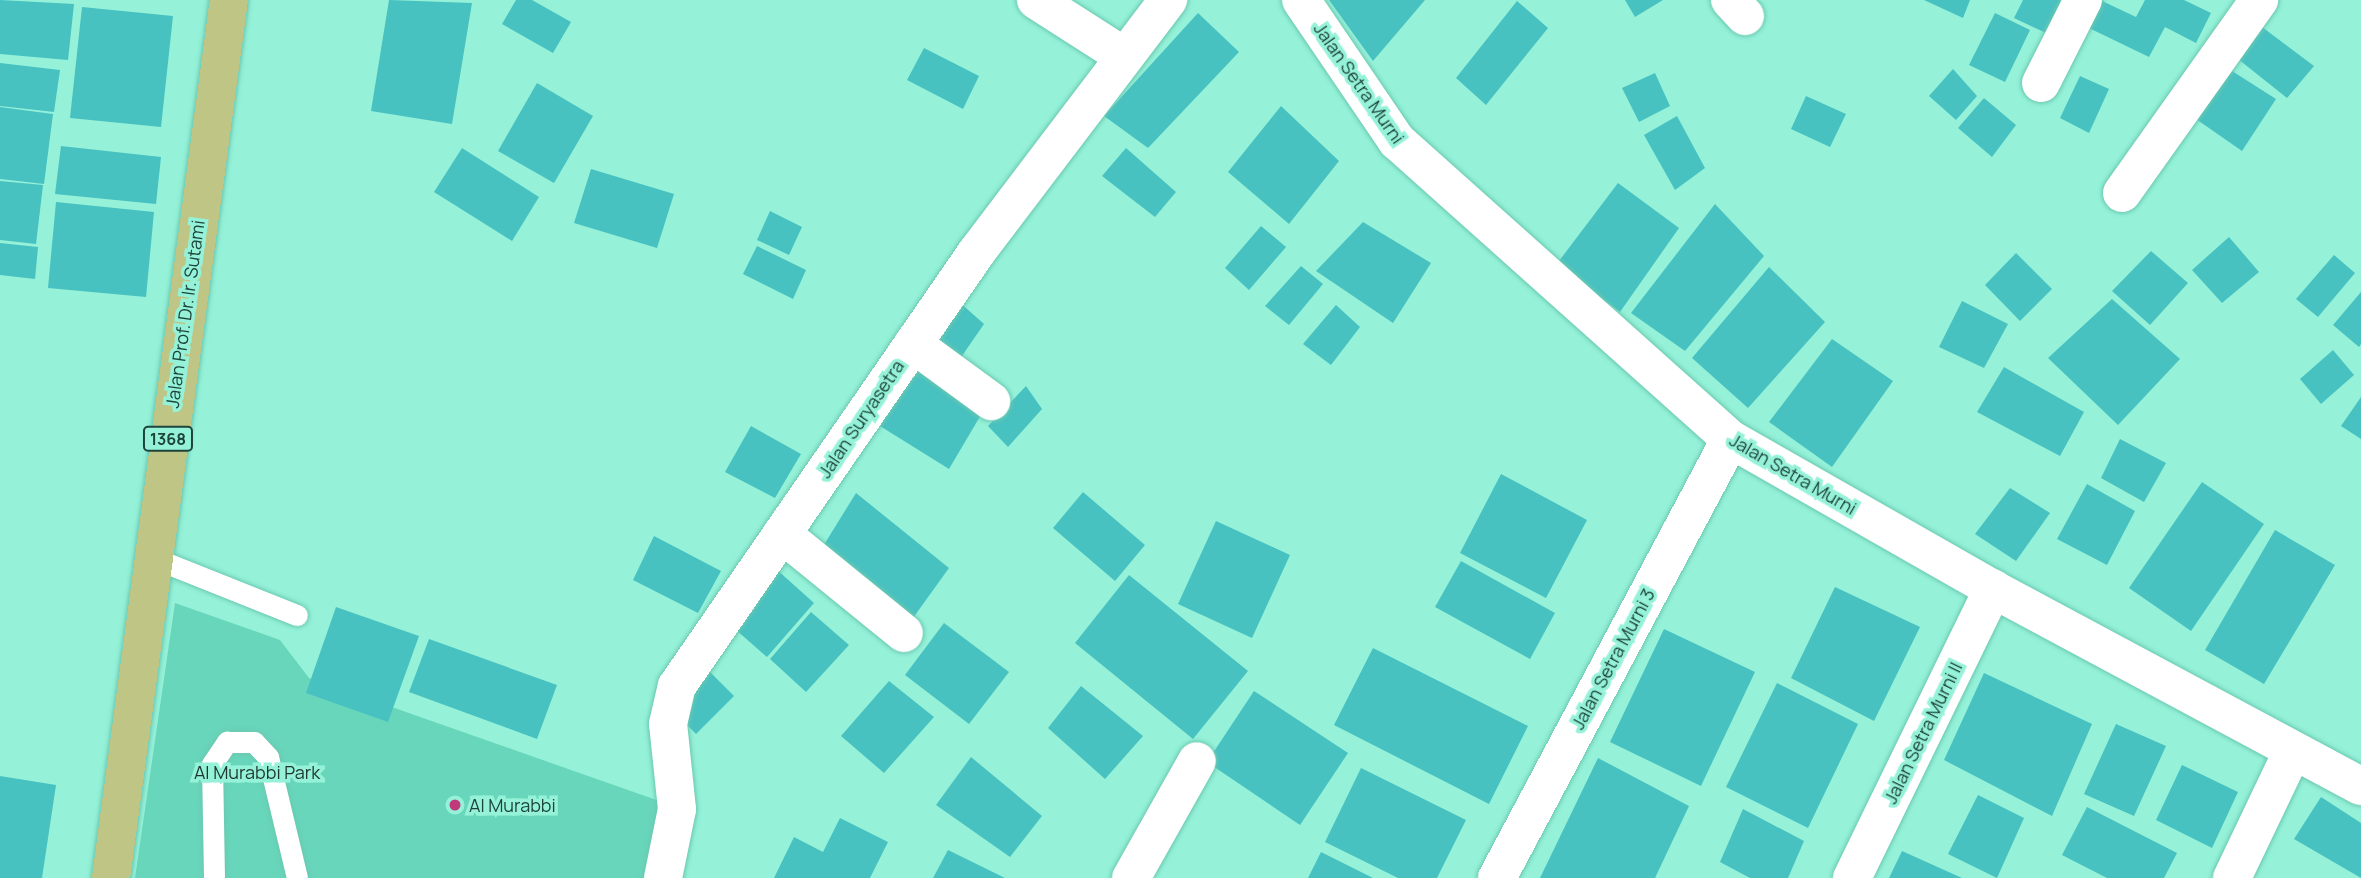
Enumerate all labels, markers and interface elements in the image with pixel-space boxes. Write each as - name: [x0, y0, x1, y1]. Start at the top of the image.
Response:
- street label: Jalan Setra Murni: [1309, 18, 1409, 148]
- street label: Jalan Prof. Dr. Ir. Sutami: [161, 219, 209, 409]
- street label: Jalan Suryasetra: [814, 356, 908, 482]
- road number: 1368: [142, 426, 194, 452]
- street label: Jalan Setra Murni: [1726, 429, 1860, 519]
- street label: Jalan Setra Murni 3: [1567, 585, 1659, 733]
- street label: Jalan Setra Murni II: [1879, 659, 1967, 807]
- park label: Al Murabbi Park: [194, 761, 320, 783]
- place label: Al Murabbi: [469, 794, 556, 816]
- marker: Al Murabbi: [447, 797, 463, 813]

